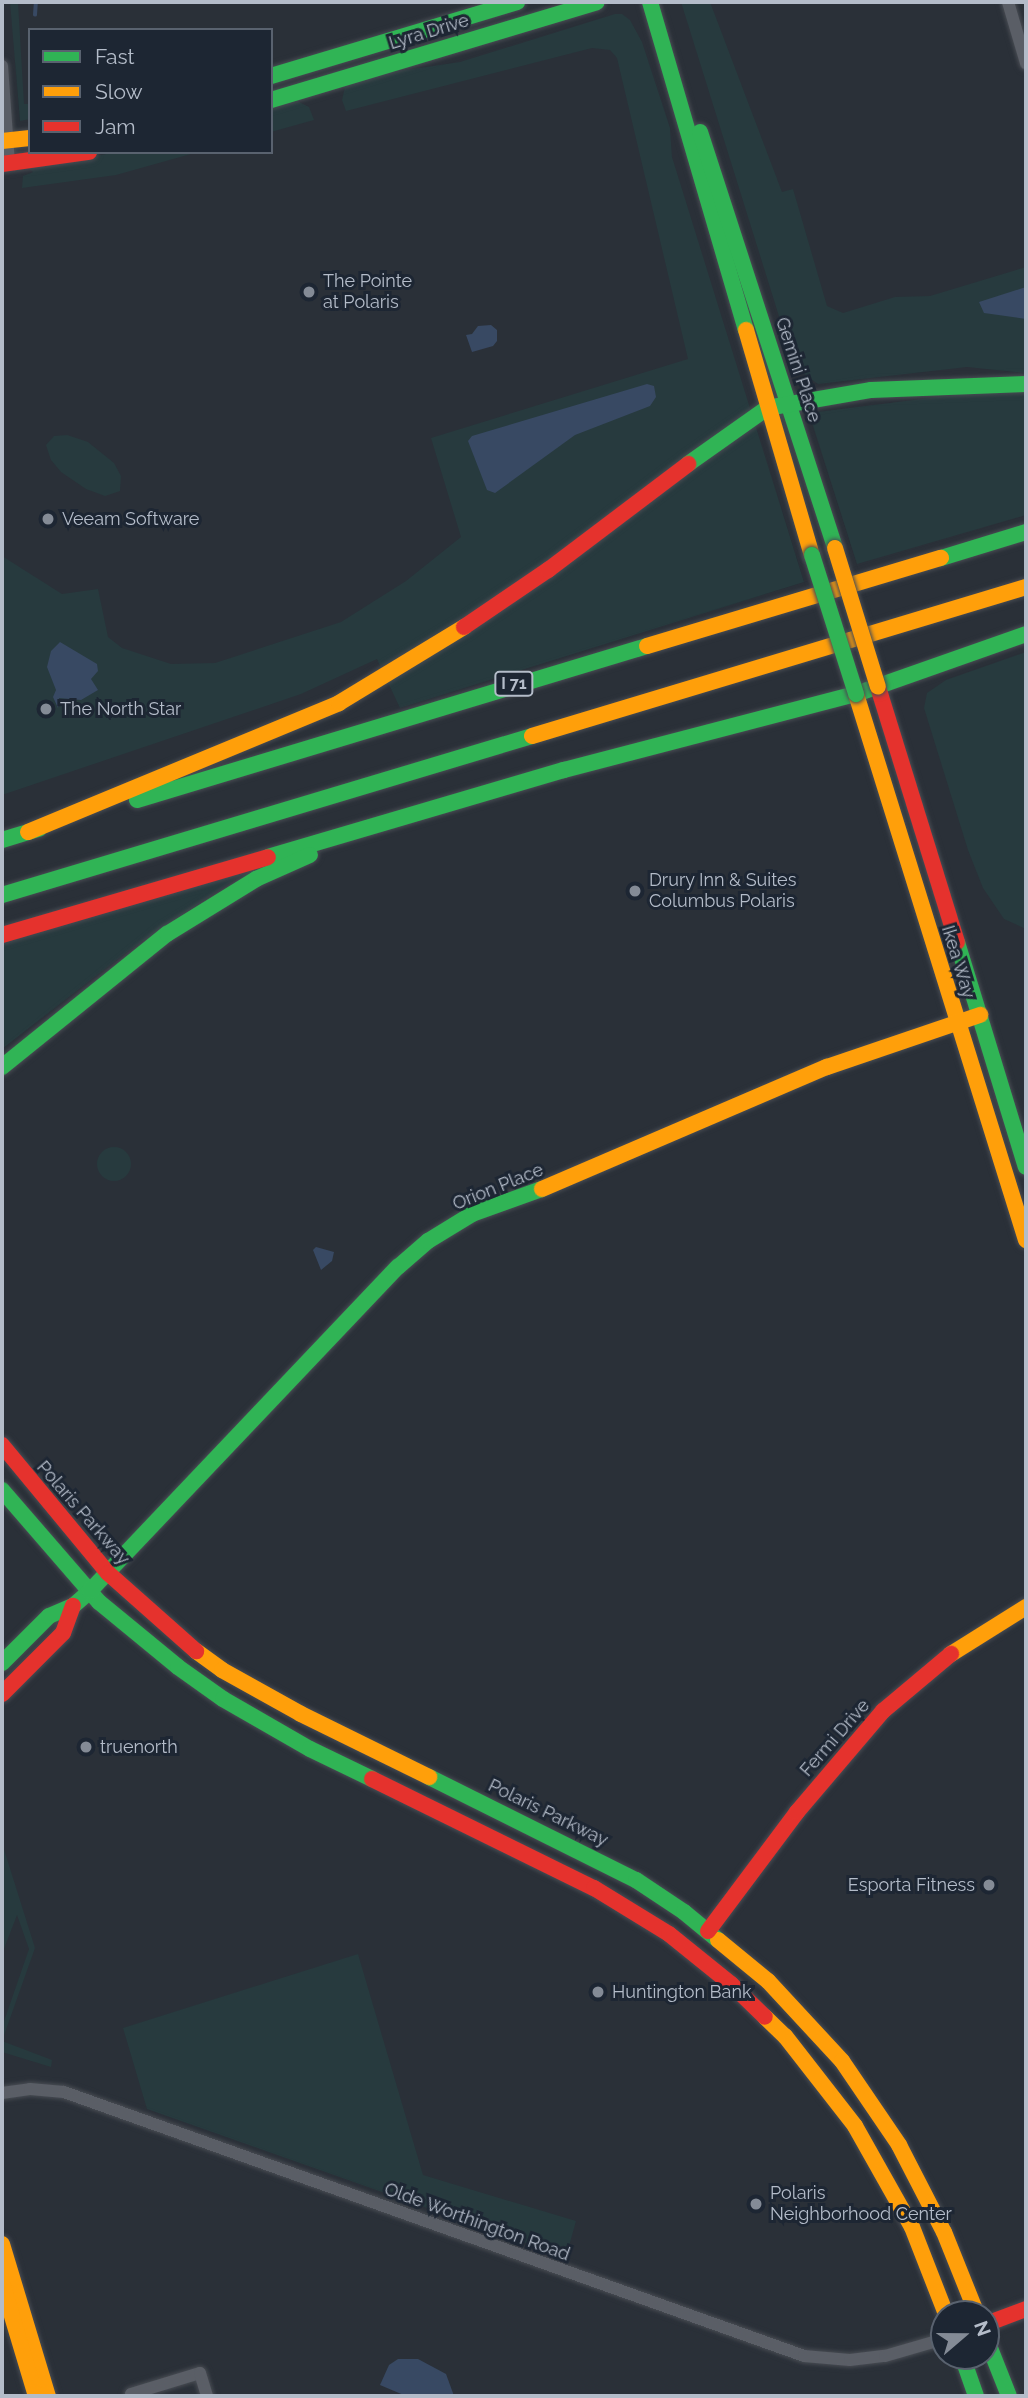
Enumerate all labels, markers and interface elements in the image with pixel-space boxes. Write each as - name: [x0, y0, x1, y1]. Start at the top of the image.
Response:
- street label: Lyra Drive: [386, 10, 472, 54]
- legend: [28, 28, 273, 154]
- text: Fast: [95, 44, 135, 69]
- text: Slow: [95, 79, 143, 104]
- text: Jam: [95, 114, 136, 139]
- place label: The Pointe at Polaris: [323, 271, 412, 314]
- marker: The Pointe at Polaris: [301, 284, 317, 300]
- street label: Gemini Place: [771, 315, 825, 425]
- place label: Veeam Software: [62, 508, 199, 530]
- marker: Veeam Software: [40, 511, 56, 527]
- road number: I 71: [493, 671, 535, 696]
- place label: The North Star: [60, 698, 181, 720]
- marker: The North Star: [38, 701, 54, 717]
- place label: Drury Inn & Suites Columbus Polaris: [649, 870, 797, 912]
- marker: Drury Inn & Suites Columbus Polaris: [627, 883, 643, 899]
- street label: Ikea Way: [937, 923, 979, 1001]
- street label: Orion Place: [450, 1159, 546, 1215]
- street label: Polaris Parkway: [32, 1457, 134, 1569]
- street label: Fermi Drive: [796, 1695, 874, 1781]
- place label: truenorth: [100, 1736, 178, 1758]
- marker: truenorth: [78, 1739, 94, 1755]
- street label: Polaris Parkway: [485, 1775, 611, 1851]
- place label: Esporta Fitness: [848, 1874, 975, 1896]
- marker: Esporta Fitness: [981, 1877, 997, 1893]
- place label: Huntington Bank: [612, 1981, 751, 2003]
- marker: Huntington Bank: [590, 1984, 606, 2000]
- street label: Olde Worthington Road: [381, 2178, 573, 2266]
- place label: Polaris Neighborhood Center: [770, 2183, 952, 2226]
- marker: Polaris Neighborhood Center: [748, 2196, 764, 2212]
- north arrow: [930, 2300, 1000, 2370]
- text: N: [970, 2318, 996, 2339]

